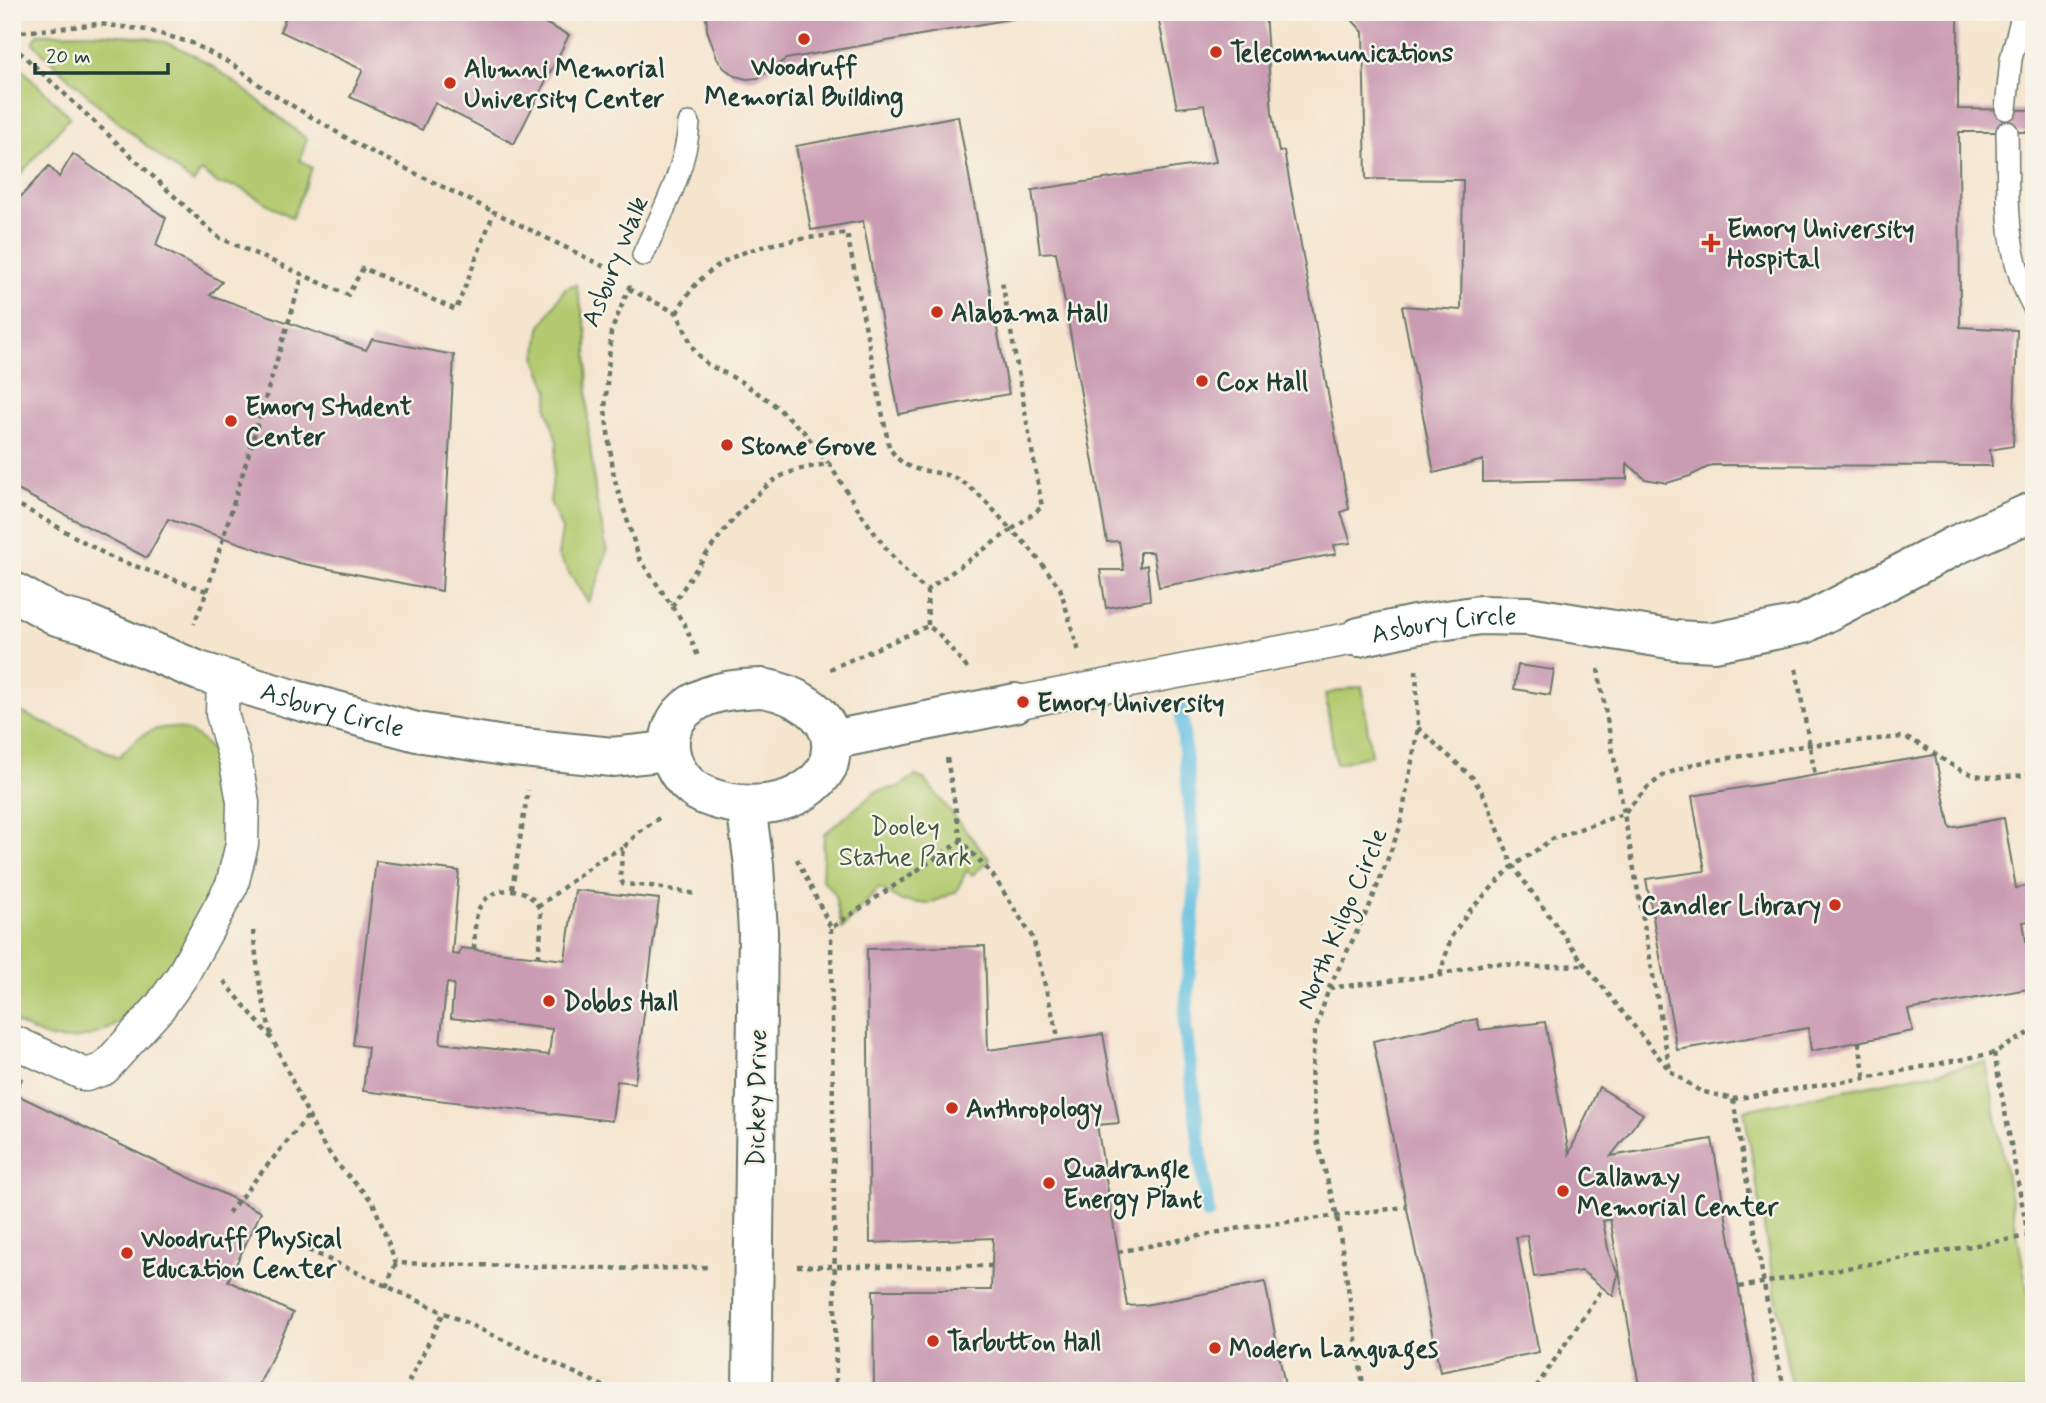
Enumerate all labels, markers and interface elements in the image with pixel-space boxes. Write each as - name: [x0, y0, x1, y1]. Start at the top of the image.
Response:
- marker: Woodruff Memorial Building: [796, 31, 812, 47]
- scale bar: [35, 32, 168, 76]
- place label: Telecommunications: [1230, 37, 1454, 71]
- text: 20 m: [46, 43, 91, 71]
- marker: Telecommunications: [1208, 44, 1224, 60]
- place label: Woodruff Memorial Building: [705, 51, 903, 118]
- place label: Alumni Memorial University Center: [464, 53, 665, 117]
- marker: Alumni Memorial University Center: [442, 75, 458, 91]
- street label: Asbury Walk: [574, 191, 658, 332]
- place label: Emory University Hospital: [1727, 213, 1915, 277]
- marker: Emory University Hospital: [1701, 233, 1721, 253]
- place label: Alabama Hall: [951, 297, 1108, 331]
- marker: Alabama Hall: [929, 304, 945, 320]
- place label: Cox Hall: [1216, 366, 1308, 400]
- marker: Cox Hall: [1194, 373, 1210, 389]
- place label: Emory Student Center: [245, 391, 412, 455]
- marker: Emory Student Center: [223, 413, 239, 429]
- place label: Stone Grove: [741, 430, 877, 464]
- marker: Stone Grove: [719, 437, 735, 453]
- street label: Asbury Circle: [1368, 600, 1517, 653]
- street label: Asbury Circle: [256, 675, 408, 747]
- place label: Emory University: [1037, 687, 1225, 721]
- marker: Emory University: [1015, 694, 1031, 710]
- park label: Dooley Statue Park: [839, 811, 971, 875]
- street label: North Kilgo Circle: [1289, 823, 1398, 1016]
- place label: Candler Library: [1641, 890, 1821, 924]
- marker: Candler Library: [1827, 897, 1843, 913]
- place label: Dobbs Hall: [563, 986, 679, 1020]
- marker: Dobbs Hall: [541, 993, 557, 1009]
- street label: Dickey Drive: [740, 1029, 776, 1167]
- place label: Anthropology: [966, 1093, 1102, 1130]
- marker: Anthropology: [944, 1100, 960, 1116]
- place label: Quadrangle Energy Plant: [1063, 1153, 1202, 1220]
- place label: Callaway Memorial Center: [1577, 1161, 1780, 1225]
- marker: Quadrangle Energy Plant: [1041, 1175, 1057, 1191]
- marker: Callaway Memorial Center: [1555, 1183, 1571, 1199]
- place label: Woodruff Physical Education Center: [140, 1223, 342, 1287]
- marker: Woodruff Physical Education Center: [119, 1245, 135, 1261]
- place label: Tarbutton Hall: [947, 1326, 1102, 1360]
- marker: Tarbutton Hall: [925, 1333, 941, 1349]
- place label: Modern Languages: [1229, 1333, 1438, 1370]
- marker: Modern Languages: [1207, 1340, 1223, 1356]

